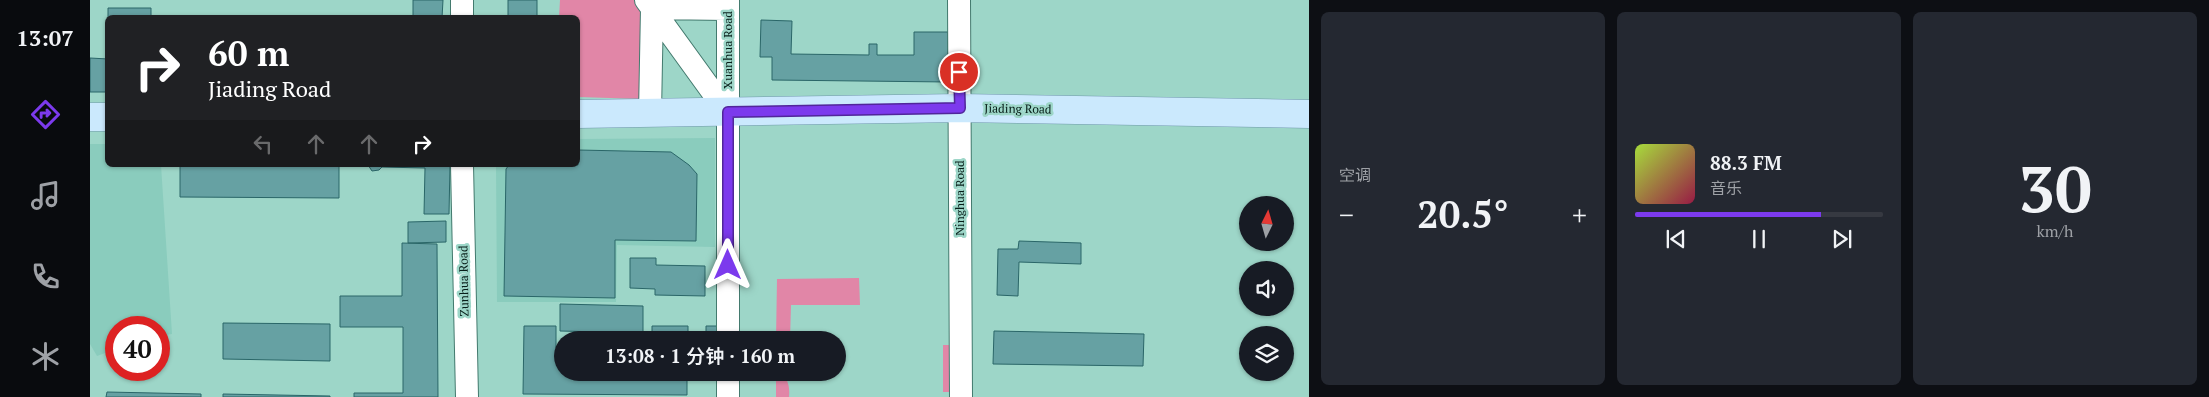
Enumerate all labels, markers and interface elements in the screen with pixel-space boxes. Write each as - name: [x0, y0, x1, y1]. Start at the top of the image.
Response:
- street label: Xuanhua Road: [720, 11, 735, 89]
- text: 13:07: [16, 23, 74, 52]
- text: 60 m: [208, 30, 289, 76]
- icon: right: [125, 35, 190, 100]
- pin: [938, 51, 980, 93]
- icon: arrive: [945, 58, 973, 86]
- text: Jiading Road: [208, 74, 331, 103]
- icon: directions: [28, 97, 63, 132]
- street label: Jiading Road: [984, 100, 1052, 117]
- icon: left: [249, 130, 277, 158]
- icon: ahead: [302, 130, 330, 158]
- icon: ahead: [355, 130, 383, 158]
- icon: right: [408, 130, 436, 158]
- text: 30: [2018, 144, 2092, 231]
- text: 88.3 FM: [1710, 150, 1782, 175]
- street label: Ninghua Road: [952, 160, 967, 236]
- text: 空调: [1339, 164, 1371, 186]
- text: 音乐: [1710, 177, 1742, 199]
- icon: music: [28, 178, 63, 213]
- text: 20.5°: [1417, 189, 1509, 239]
- north arrow: [1239, 196, 1294, 251]
- map controls: [1239, 196, 1294, 381]
- text: −: [1339, 196, 1354, 233]
- text: +: [1572, 196, 1587, 233]
- text: km/h: [2037, 220, 2073, 242]
- icon: previous: [1662, 225, 1690, 253]
- icon: pause: [1745, 225, 1773, 253]
- icon: next: [1828, 225, 1856, 253]
- position arrow: [701, 238, 753, 290]
- street label: Zunhua Road: [455, 245, 472, 317]
- icon: phone: [28, 259, 63, 294]
- button: sound: [1239, 261, 1294, 316]
- speed limit sign: 40: [105, 316, 170, 381]
- button: layers: [1239, 326, 1294, 381]
- icon: climate: [28, 339, 63, 374]
- text: 13:08 · 1 分钟 · 160 m: [605, 343, 795, 368]

